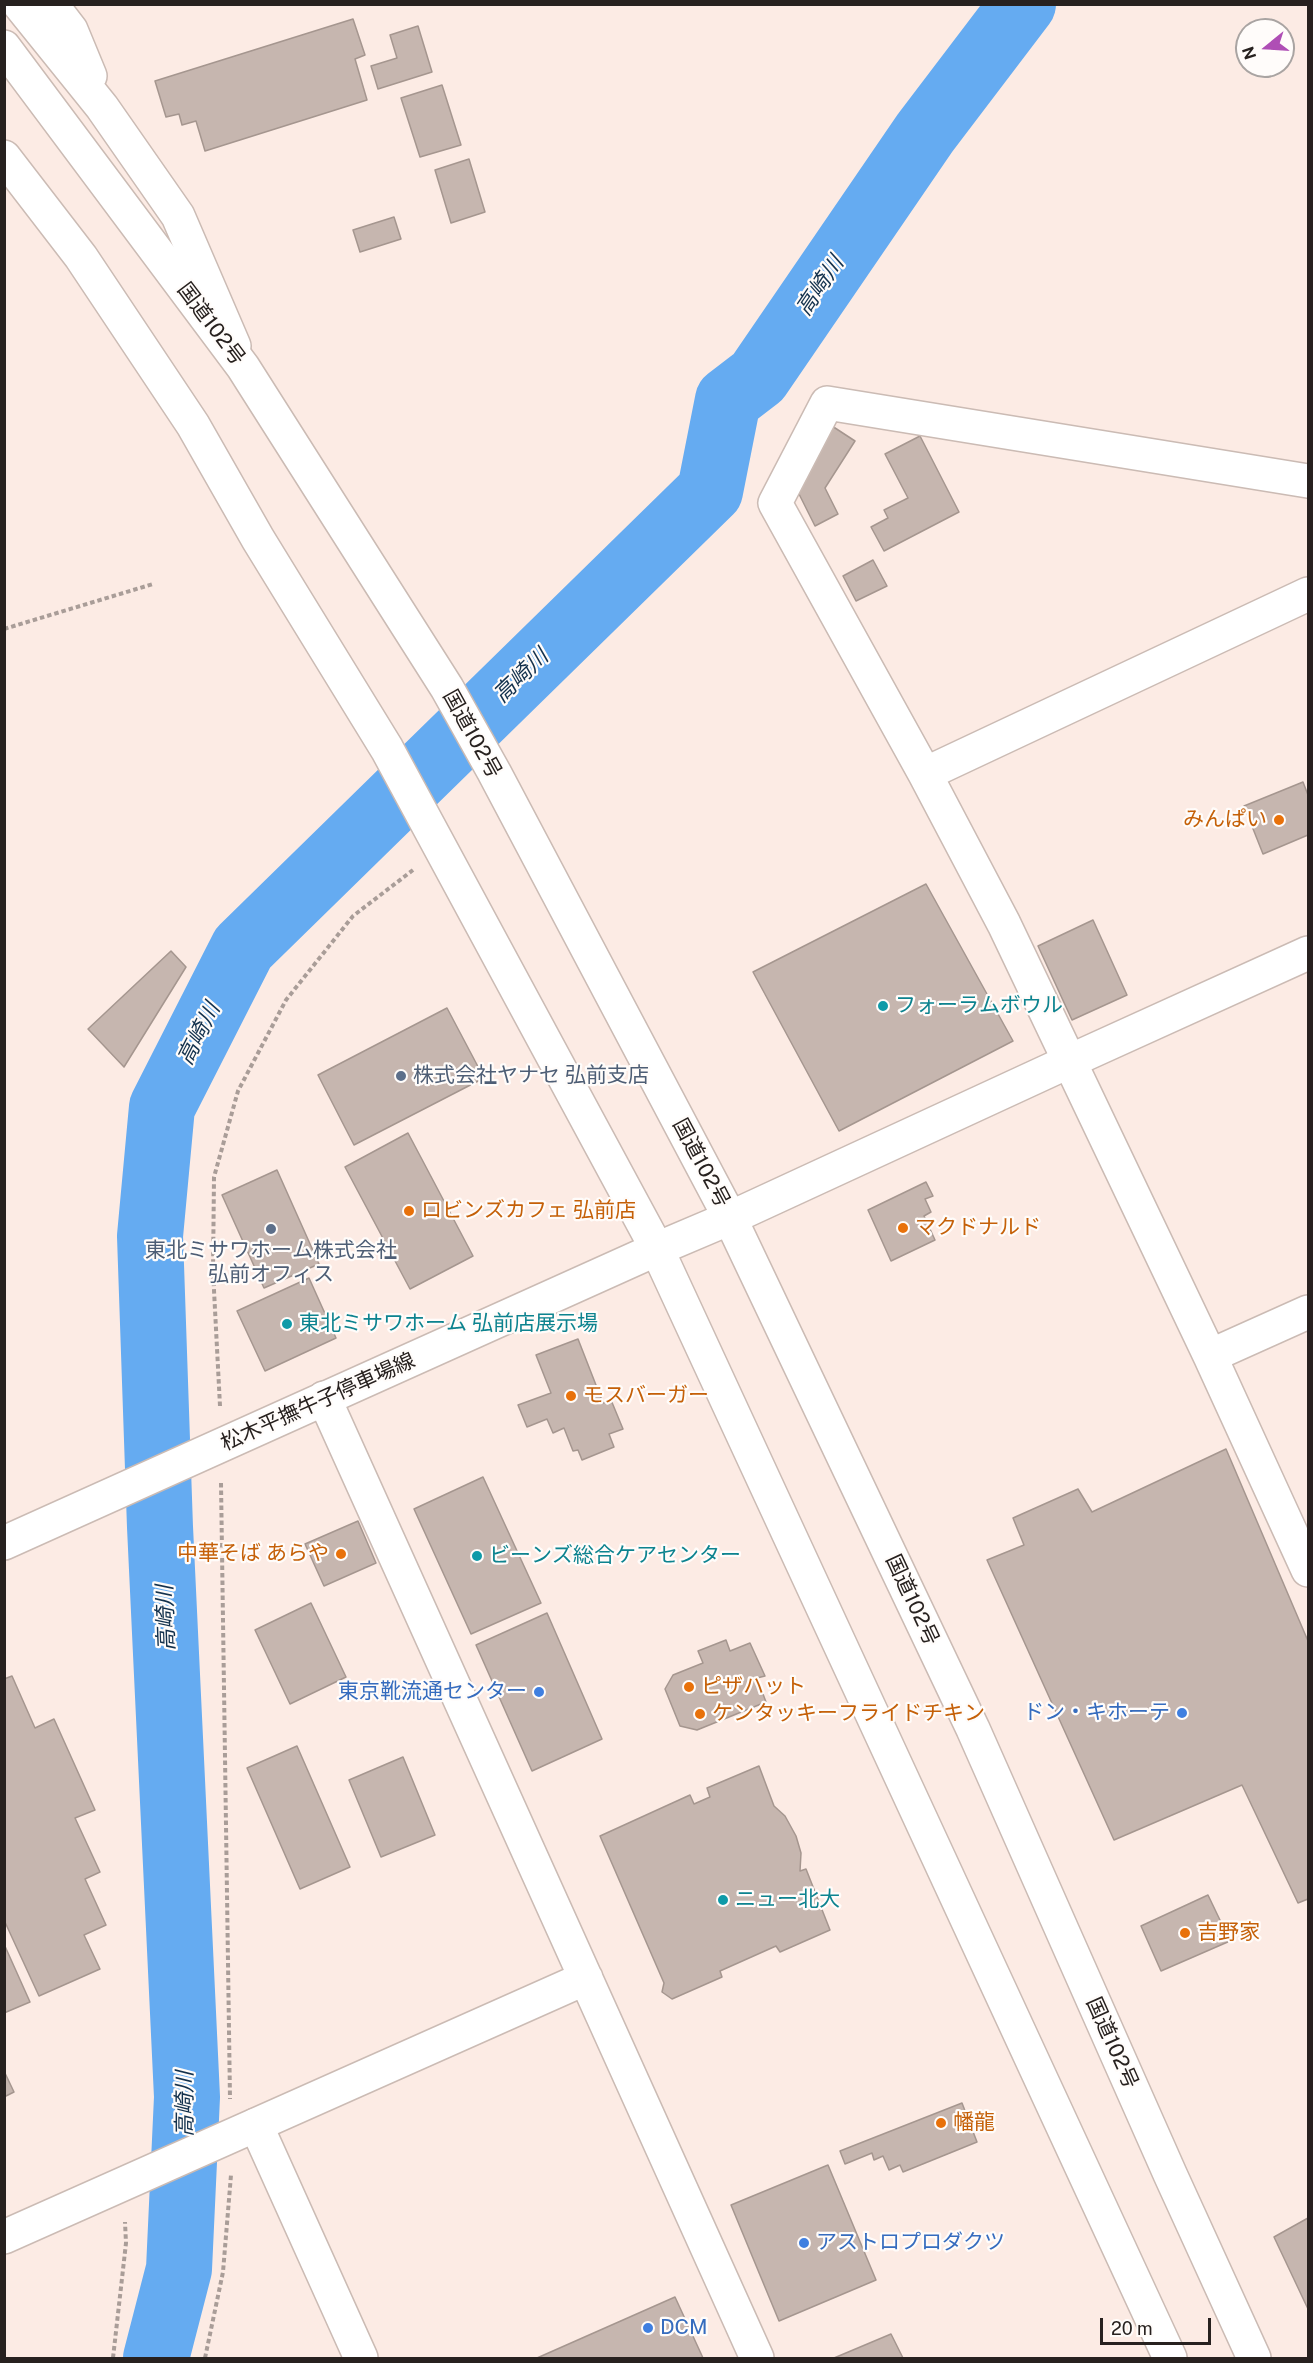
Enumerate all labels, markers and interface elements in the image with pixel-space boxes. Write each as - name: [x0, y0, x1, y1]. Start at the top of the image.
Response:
- north arrow: [1235, 18, 1295, 78]
- text: N: [1238, 44, 1260, 62]
- water label: 高崎川: [791, 251, 849, 321]
- street label: 国道102号: [172, 278, 250, 370]
- water label: 高崎川: [488, 644, 554, 708]
- street label: 国道102号: [437, 686, 507, 782]
- place label: みんぱい: [1183, 807, 1267, 833]
- marker: みんぱい: [1272, 813, 1286, 827]
- place label: フォーラムボウル: [895, 993, 1063, 1019]
- water label: 高崎川: [172, 999, 226, 1069]
- marker: フォーラムボウル: [876, 999, 890, 1013]
- place label: 株式会社ヤナセ 弘前支店: [413, 1063, 649, 1089]
- marker: 株式会社ヤナセ 弘前支店: [394, 1069, 408, 1083]
- street label: 国道102号: [667, 1114, 735, 1212]
- place label: ロビンズカフェ 弘前店: [421, 1198, 636, 1224]
- marker: ロビンズカフェ 弘前店: [402, 1204, 416, 1218]
- place label: マクドナルド: [915, 1215, 1041, 1241]
- marker: マクドナルド: [896, 1221, 910, 1235]
- marker: 東北ミサワホーム株式会社 弘前オフィス: [264, 1222, 278, 1236]
- place label: 東北ミサワホーム株式会社 弘前オフィス: [145, 1238, 397, 1288]
- place label: 東北ミサワホーム 弘前店展示場: [299, 1311, 598, 1337]
- marker: 東北ミサワホーム 弘前店展示場: [280, 1317, 294, 1331]
- street label: 松木平撫牛子停車場線: [217, 1348, 419, 1456]
- place label: モスバーガー: [583, 1383, 709, 1409]
- marker: モスバーガー: [564, 1389, 578, 1403]
- place label: 中華そば あらや: [177, 1541, 329, 1567]
- place label: ビーンズ総合ケアセンター: [489, 1543, 741, 1569]
- marker: 中華そば あらや: [334, 1547, 348, 1561]
- marker: ビーンズ総合ケアセンター: [470, 1549, 484, 1563]
- street label: 国道102号: [880, 1551, 944, 1649]
- water label: 高崎川: [152, 1585, 180, 1651]
- place label: ピザハット: [701, 1674, 806, 1700]
- place label: 東京靴流通センター: [338, 1679, 527, 1705]
- marker: ピザハット: [682, 1680, 696, 1694]
- marker: 東京靴流通センター: [532, 1685, 546, 1699]
- place label: ドン・キホーテ: [1023, 1700, 1170, 1726]
- place label: ケンタッキーフライドチキン: [712, 1701, 985, 1727]
- marker: ドン・キホーテ: [1175, 1706, 1189, 1720]
- marker: ケンタッキーフライドチキン: [693, 1707, 707, 1721]
- place label: ニュー北大: [735, 1887, 840, 1913]
- marker: ニュー北大: [716, 1893, 730, 1907]
- place label: 吉野家: [1197, 1920, 1260, 1946]
- marker: 吉野家: [1178, 1926, 1192, 1940]
- street label: 国道102号: [1081, 1994, 1143, 2092]
- water label: 高崎川: [172, 2071, 198, 2137]
- place label: 幡龍: [953, 2110, 995, 2136]
- marker: 幡龍: [934, 2116, 948, 2130]
- place label: アストロプロダクツ: [816, 2230, 1005, 2256]
- marker: アストロプロダクツ: [797, 2236, 811, 2250]
- scale bar: [1103, 2306, 1214, 2344]
- place label: DCM: [660, 2315, 708, 2341]
- text: 20 m: [1111, 2318, 1153, 2339]
- marker: DCM: [641, 2321, 655, 2335]

